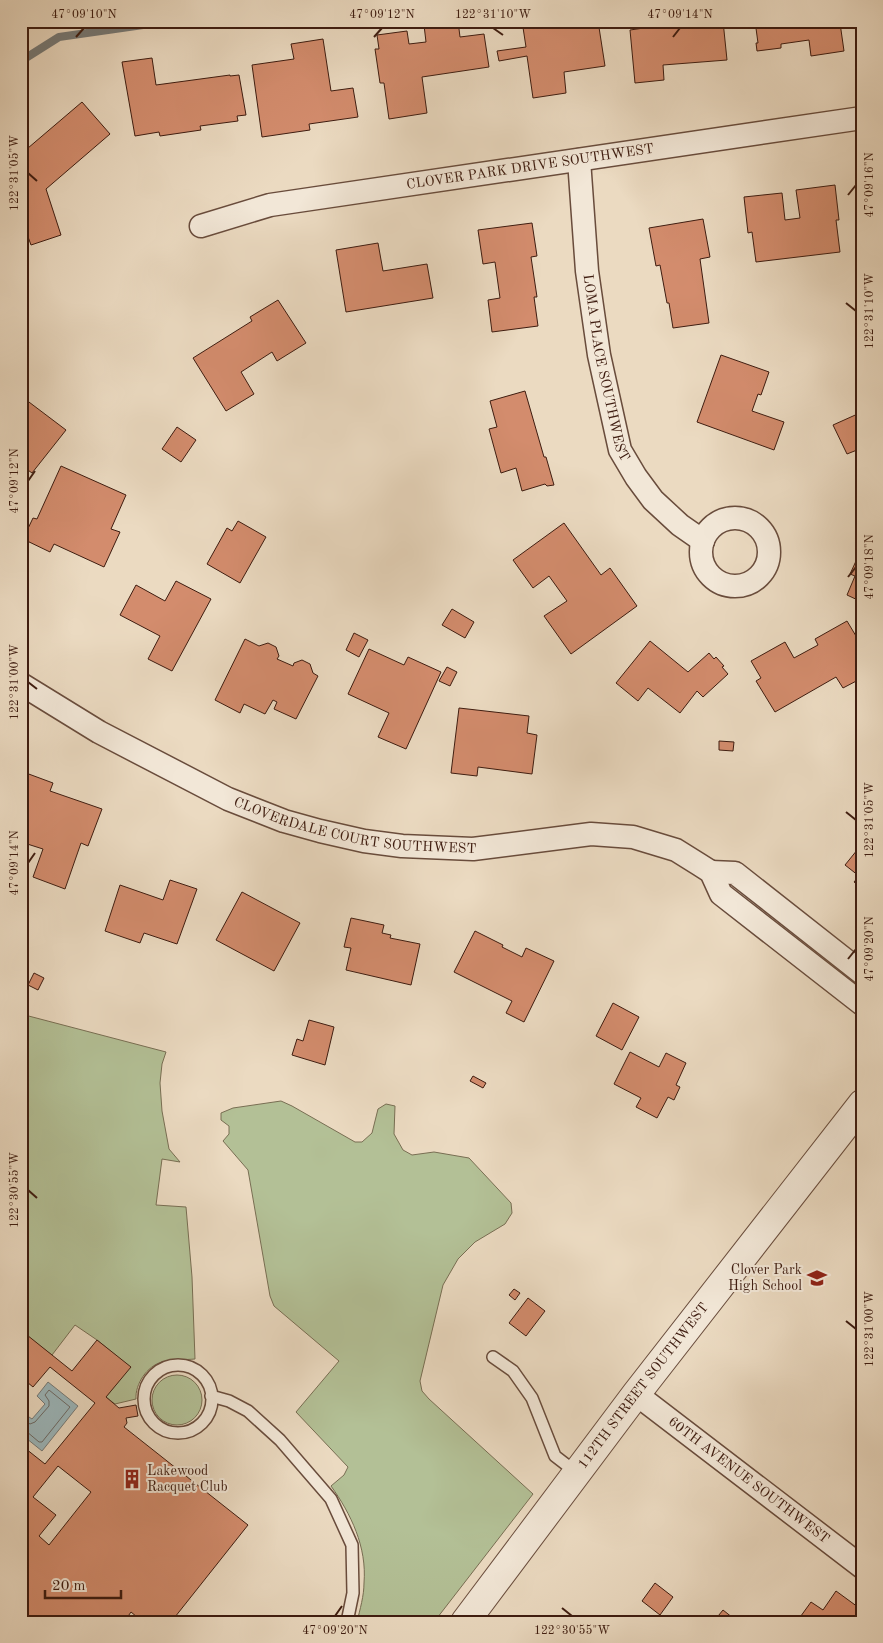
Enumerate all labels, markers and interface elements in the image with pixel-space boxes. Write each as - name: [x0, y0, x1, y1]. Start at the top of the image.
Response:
- text: 47°09'10"N: [51, 9, 117, 21]
- text: 47°09'12"N: [349, 9, 415, 21]
- text: 122°31'10"W: [455, 9, 531, 21]
- text: 47°09'14"N: [647, 9, 713, 21]
- text: 122°31'05"W: [8, 135, 21, 211]
- street label: CLOVER PARK DRIVE SOUTHWEST: [405, 142, 655, 192]
- text: 47°09'16"N: [864, 152, 876, 218]
- street label: LOMA PLACE SOUTHWEST: [581, 273, 632, 464]
- text: 122°31'10"W: [864, 273, 876, 349]
- text: 47°09'12"N: [9, 448, 21, 514]
- text: 47°09'18"N: [864, 534, 876, 600]
- text: 122°31'00"W: [9, 644, 21, 720]
- text: 122°31'05"W: [863, 782, 876, 858]
- street label: CLOVERDALE COURT SOUTHWEST: [232, 795, 477, 856]
- text: 47°09'14"N: [9, 830, 21, 896]
- text: 47°09'20"N: [864, 916, 876, 982]
- text: 122°30'55"W: [8, 1152, 21, 1228]
- place label: Clover Park High School: [728, 1263, 802, 1293]
- school or university icon: Clover Park High School: [806, 1267, 828, 1289]
- text: 122°31'00"W: [864, 1291, 876, 1367]
- street label: 112TH STREET SOUTHWEST: [576, 1300, 711, 1471]
- street label: 60TH AVENUE SOUTHWEST: [666, 1414, 832, 1546]
- place label: Lakewood Racquet Club: [147, 1464, 228, 1494]
- building icon: Lakewood Racquet Club: [121, 1468, 143, 1490]
- scale bar: [45, 1568, 121, 1600]
- text: 20 m: [52, 1579, 86, 1594]
- text: 122°30'55"W: [534, 1624, 610, 1637]
- text: 47°09'20"N: [302, 1625, 368, 1637]

